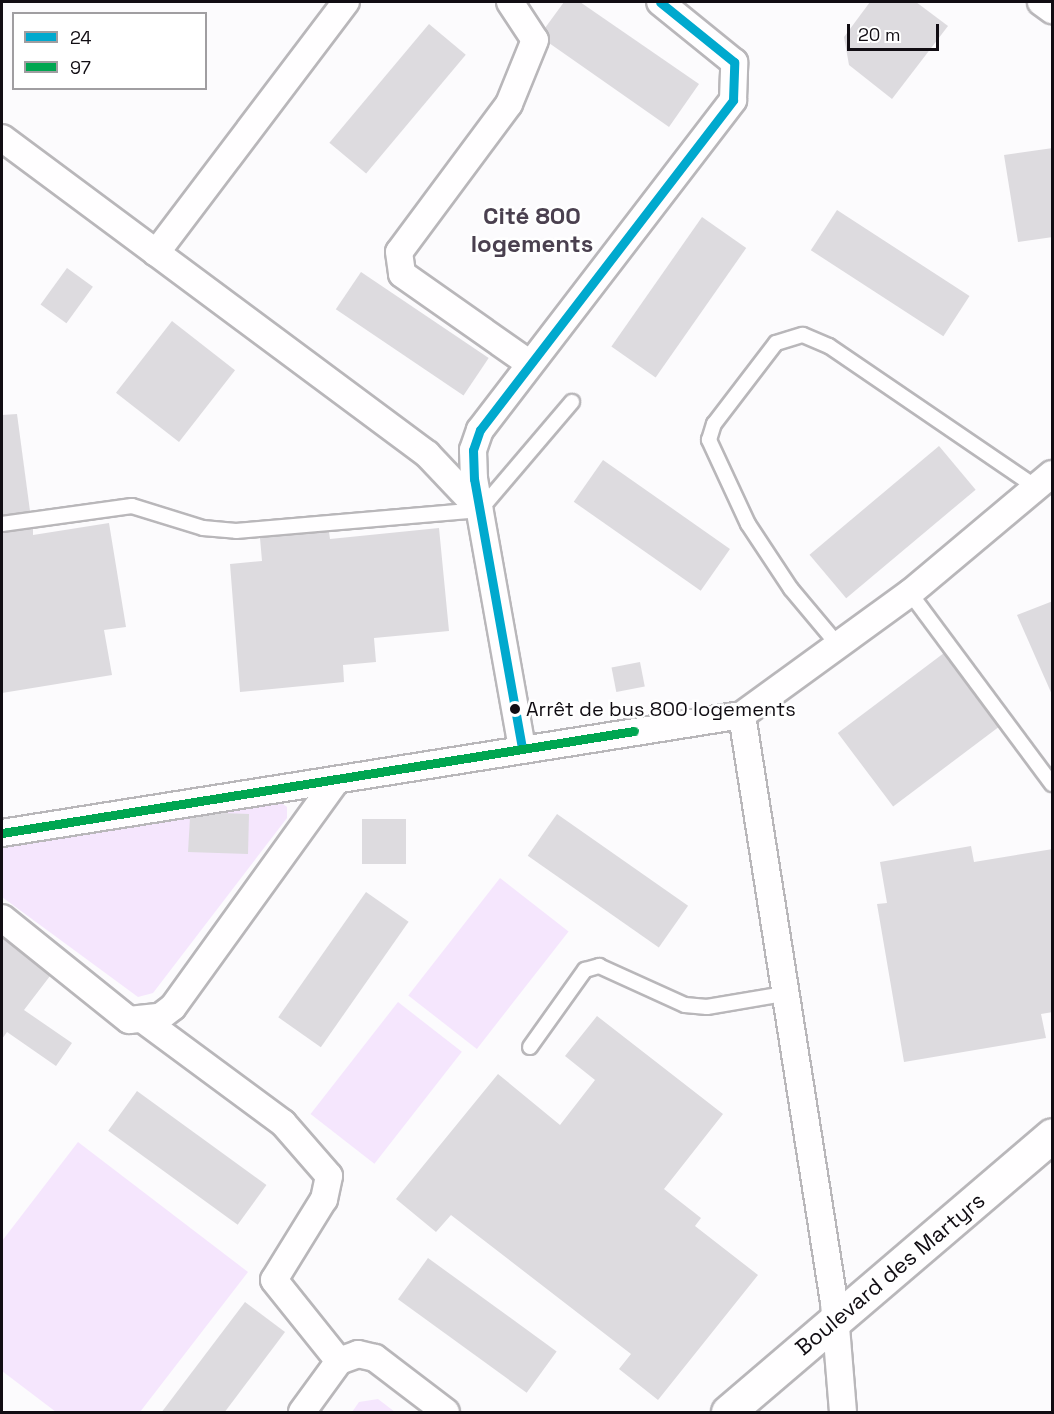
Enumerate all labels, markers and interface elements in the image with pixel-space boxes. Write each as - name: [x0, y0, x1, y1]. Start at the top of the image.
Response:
- legend: [12, 12, 207, 90]
- scale bar: [850, 12, 942, 50]
- text: 20 m: [858, 23, 901, 46]
- text: 24: [70, 26, 92, 49]
- text: 97: [70, 56, 91, 79]
- district label: Cité 800 logements: [471, 202, 593, 258]
- place label: Arrêt de bus 800 logements: [526, 697, 796, 721]
- marker: Arrêt de bus 800 logements: [509, 703, 521, 715]
- street label: Boulevard des Martyrs: [790, 1187, 990, 1361]

